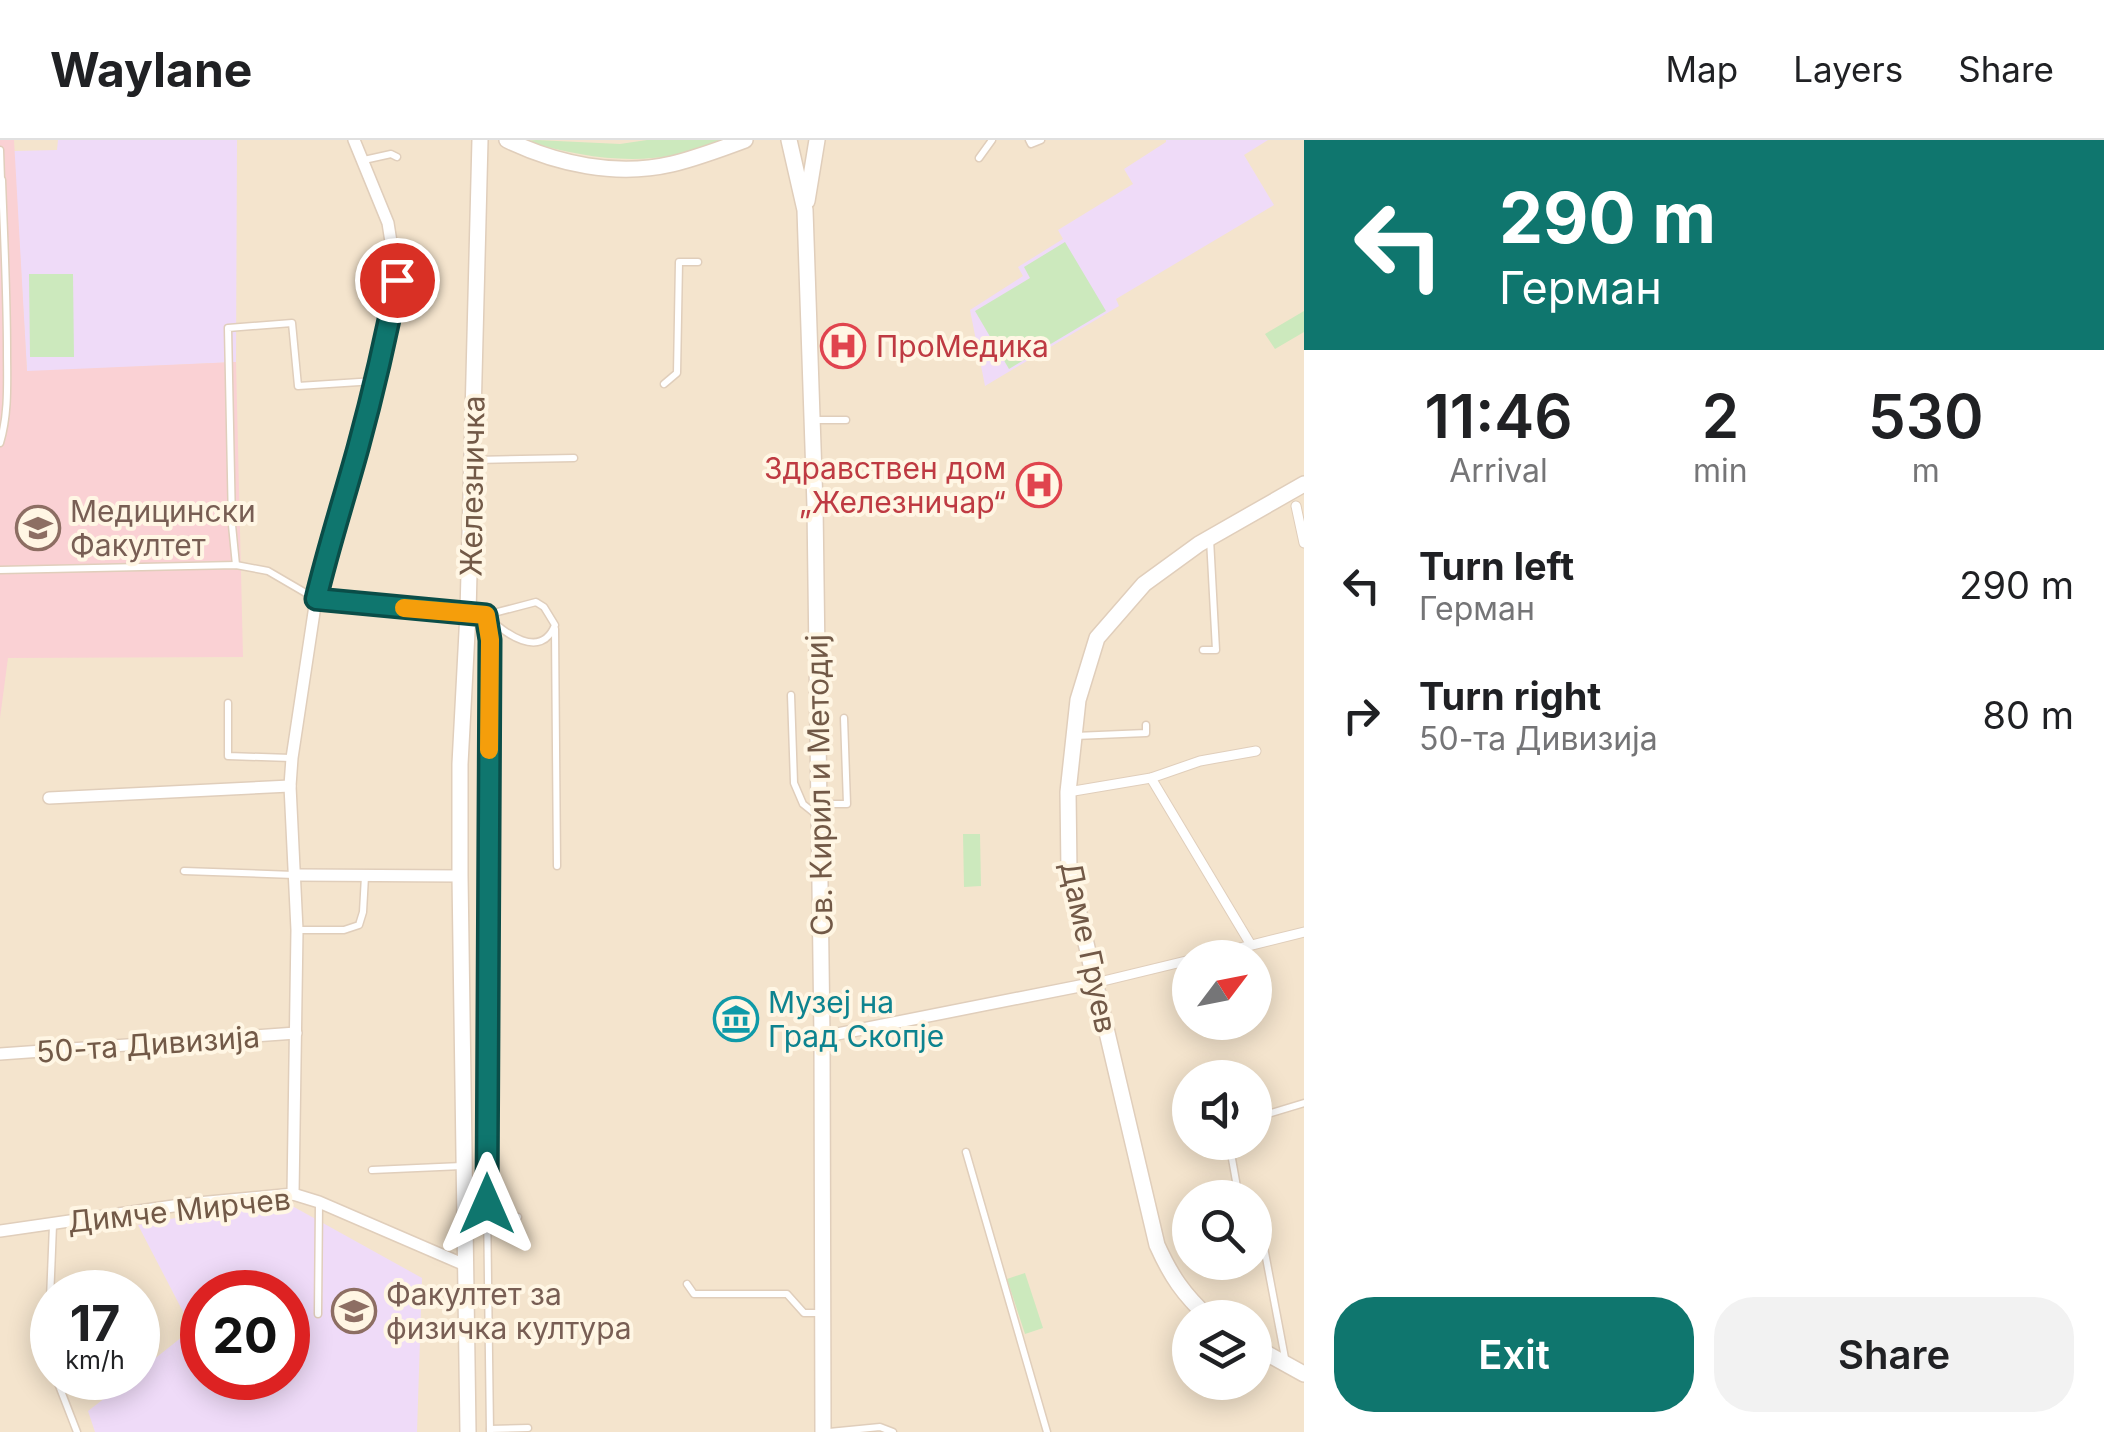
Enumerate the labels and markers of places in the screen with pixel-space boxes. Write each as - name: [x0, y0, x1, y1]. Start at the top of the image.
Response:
- pin: [355, 238, 440, 323]
- hospital icon: ПроМедика: [820, 323, 866, 369]
- place label: ПроМедика: [876, 328, 1049, 364]
- place label: Здравствен дом „Железничар“: [764, 450, 1006, 520]
- hospital icon: Здравствен дом „Железничар“: [1016, 462, 1062, 508]
- place label: Медицински Факултет: [70, 493, 256, 563]
- school or university icon: Медицински Факултет: [15, 505, 61, 551]
- place label: Музеј на Град Скопје: [768, 984, 944, 1054]
- museum icon: Музеј на Град Скопје: [713, 996, 759, 1042]
- place label: Факултет за физичка култура: [386, 1276, 632, 1346]
- school or university icon: Факултет за физичка култура: [331, 1288, 377, 1334]

